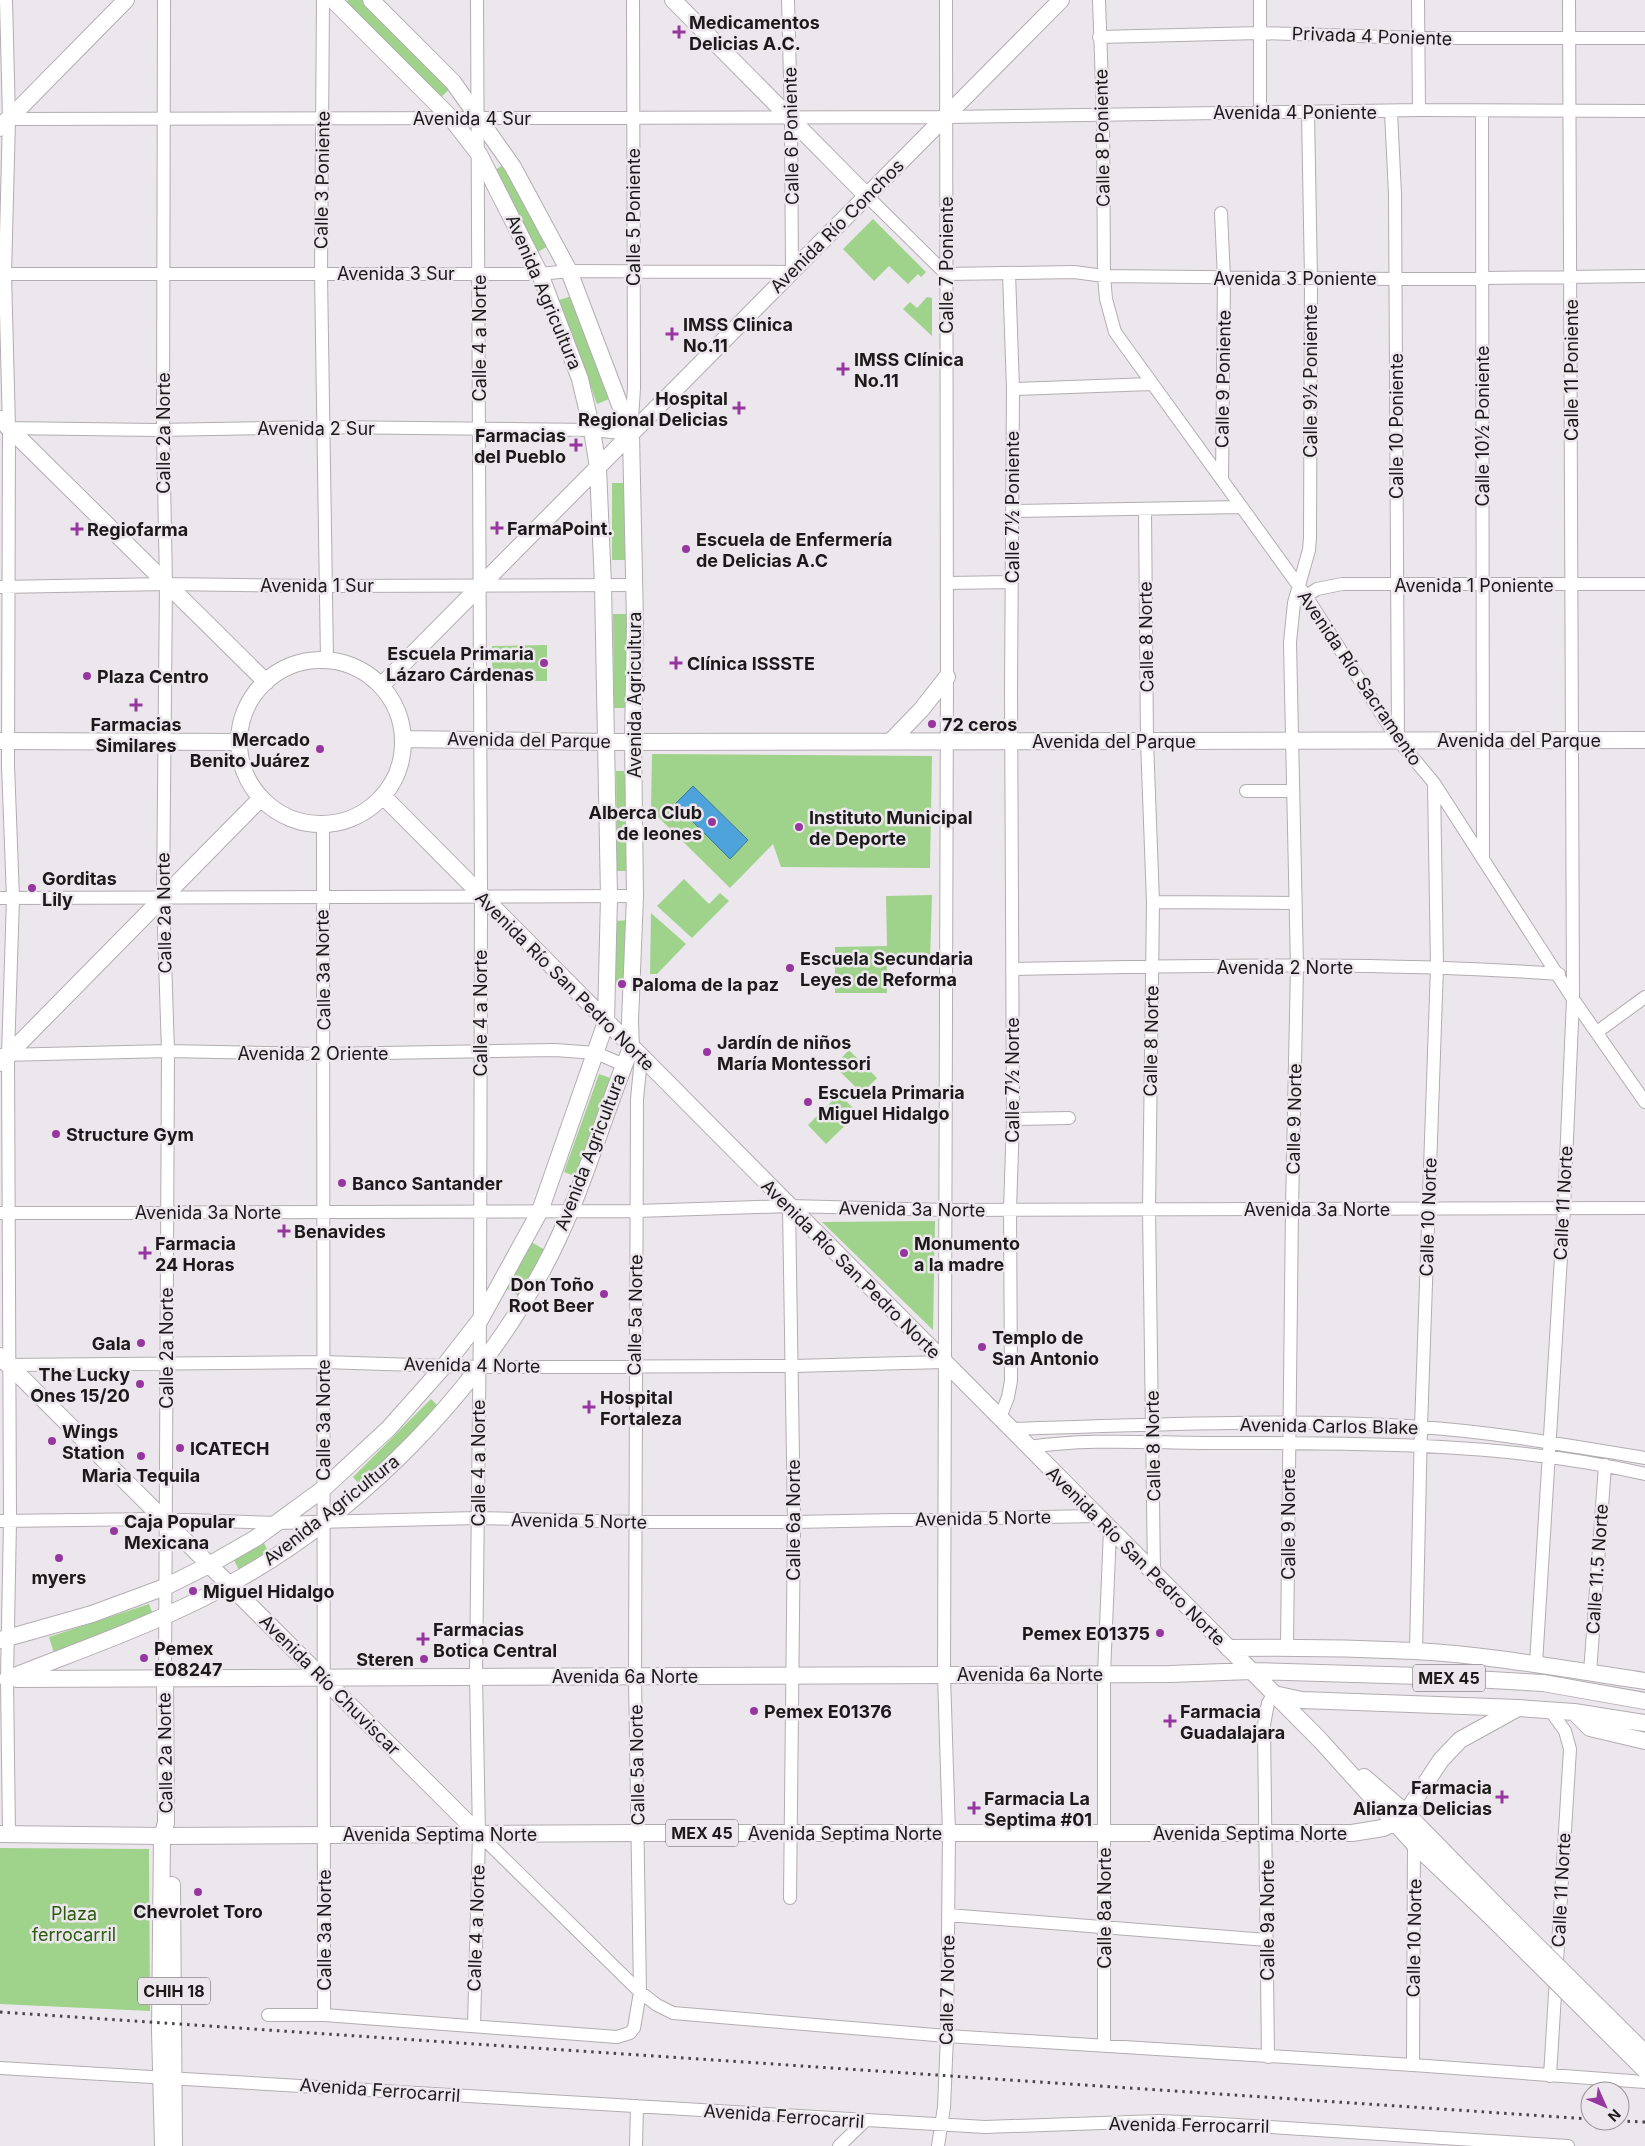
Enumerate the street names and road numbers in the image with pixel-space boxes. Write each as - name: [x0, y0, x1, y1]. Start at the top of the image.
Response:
- street label: Privada 4 Poniente: [1291, 23, 1453, 49]
- street label: Calle 6 Poniente: [779, 67, 803, 205]
- street label: Calle 8 Poniente: [1090, 69, 1114, 207]
- street label: Avenida 4 Poniente: [1213, 102, 1377, 123]
- street label: Avenida 4 Sur: [413, 108, 531, 129]
- street label: Calle 3 Poniente: [310, 111, 334, 249]
- street label: Calle 5 Poniente: [623, 148, 644, 286]
- street label: Avenida Río Conchos: [766, 155, 908, 297]
- street label: Calle 7 Poniente: [936, 196, 957, 334]
- street label: Avenida Agricultura: [502, 211, 586, 373]
- street label: Avenida 3 Sur: [337, 263, 455, 284]
- street label: Avenida 3 Poniente: [1213, 268, 1377, 289]
- street label: Calle 4 a Norte: [469, 274, 490, 402]
- street label: Calle 11 Poniente: [1561, 299, 1582, 441]
- street label: Calle 9½ Poniente: [1300, 304, 1321, 458]
- street label: Calle 9 Poniente: [1211, 310, 1235, 448]
- street label: Calle 10½ Poniente: [1472, 345, 1493, 507]
- street label: Calle 10 Poniente: [1386, 353, 1407, 499]
- street label: Calle 2a Norte: [153, 372, 174, 494]
- street label: Avenida 2 Sur: [257, 418, 375, 439]
- street label: Calle 7½ Poniente: [1002, 431, 1023, 583]
- street label: Avenida 1 Sur: [260, 575, 374, 596]
- street label: Avenida 1 Poniente: [1394, 575, 1554, 596]
- street label: Calle 8 Norte: [1135, 581, 1157, 693]
- street label: Avenida Río Sacramento: [1294, 586, 1426, 770]
- street label: Avenida Agricultura: [624, 612, 645, 778]
- street label: Avenida del Parque: [447, 728, 611, 752]
- street label: Avenida del Parque: [1437, 730, 1601, 751]
- street label: Avenida del Parque: [1032, 731, 1196, 752]
- street label: Calle 2a Norte: [152, 852, 176, 974]
- street label: Avenida Río San Pedro Norte: [471, 887, 659, 1075]
- street label: Calle 3a Norte: [311, 909, 335, 1031]
- street label: Calle 4 a Norte: [470, 949, 491, 1077]
- street label: Avenida 2 Norte: [1217, 957, 1353, 978]
- street label: Calle 8 Norte: [1140, 985, 1162, 1097]
- street label: Calle 7½ Norte: [1002, 1017, 1023, 1143]
- street label: Avenida 2 Oriente: [237, 1043, 389, 1064]
- street label: Calle 9 Norte: [1283, 1063, 1305, 1175]
- street label: Avenida Agricultura: [550, 1071, 630, 1233]
- street label: Calle 11 Norte: [1550, 1145, 1576, 1261]
- street label: Calle 10 Norte: [1415, 1157, 1441, 1277]
- street label: Avenida Río San Pedro Norte: [757, 1175, 945, 1363]
- street label: Avenida 3a Norte: [839, 1197, 985, 1221]
- street label: Avenida 3a Norte: [1244, 1199, 1390, 1220]
- street label: Avenida 3a Norte: [135, 1202, 281, 1223]
- street label: Calle 5a Norte: [623, 1254, 647, 1376]
- street label: Calle 2a Norte: [156, 1287, 177, 1409]
- street label: Avenida 4 Norte: [403, 1353, 541, 1377]
- street label: Calle 3a Norte: [313, 1359, 334, 1481]
- street label: Calle 8 Norte: [1142, 1390, 1164, 1502]
- street label: Calle 4 a Norte: [468, 1399, 489, 1527]
- street label: Avenida Carlos Blake: [1239, 1414, 1419, 1438]
- street label: Avenida Agricultura: [259, 1450, 403, 1570]
- street label: Calle 6a Norte: [783, 1459, 804, 1581]
- street label: Avenida Río San Pedro Norte: [1042, 1462, 1230, 1650]
- street label: Calle 9 Norte: [1278, 1468, 1299, 1580]
- street label: Calle 11.5 Norte: [1582, 1503, 1612, 1635]
- street label: Avenida 5 Norte: [915, 1506, 1051, 1530]
- street label: Avenida 5 Norte: [511, 1509, 647, 1533]
- street label: Avenida Río Chuviscar: [255, 1610, 405, 1760]
- street label: Avenida 6a Norte: [957, 1664, 1103, 1685]
- road number: MEX 45: [1413, 1665, 1485, 1692]
- street label: Avenida 6a Norte: [552, 1666, 698, 1687]
- street label: Calle 2a Norte: [153, 1692, 177, 1814]
- street label: Calle 5a Norte: [625, 1704, 649, 1826]
- road number: MEX 45: [666, 1820, 738, 1846]
- street label: Avenida Septima Norte: [748, 1823, 942, 1844]
- street label: Avenida Septima Norte: [1153, 1823, 1347, 1844]
- street label: Avenida Septima Norte: [343, 1824, 537, 1845]
- street label: Calle 11 Norte: [1548, 1832, 1574, 1948]
- street label: Calle 8a Norte: [1094, 1847, 1115, 1969]
- street label: Calle 9a Norte: [1257, 1859, 1278, 1981]
- street label: Calle 4 a Norte: [463, 1864, 489, 1992]
- street label: Calle 3a Norte: [314, 1869, 335, 1991]
- street label: Calle 10 Norte: [1402, 1878, 1426, 1998]
- street label: Calle 7 Norte: [936, 1935, 958, 2045]
- road number: CHIH 18: [138, 1978, 210, 2004]
- street label: Avenida Ferrocarril: [299, 2074, 461, 2106]
- street label: Avenida Ferrocarril: [703, 2100, 865, 2132]
- street label: Avenida Ferrocarril: [1108, 2113, 1270, 2137]

